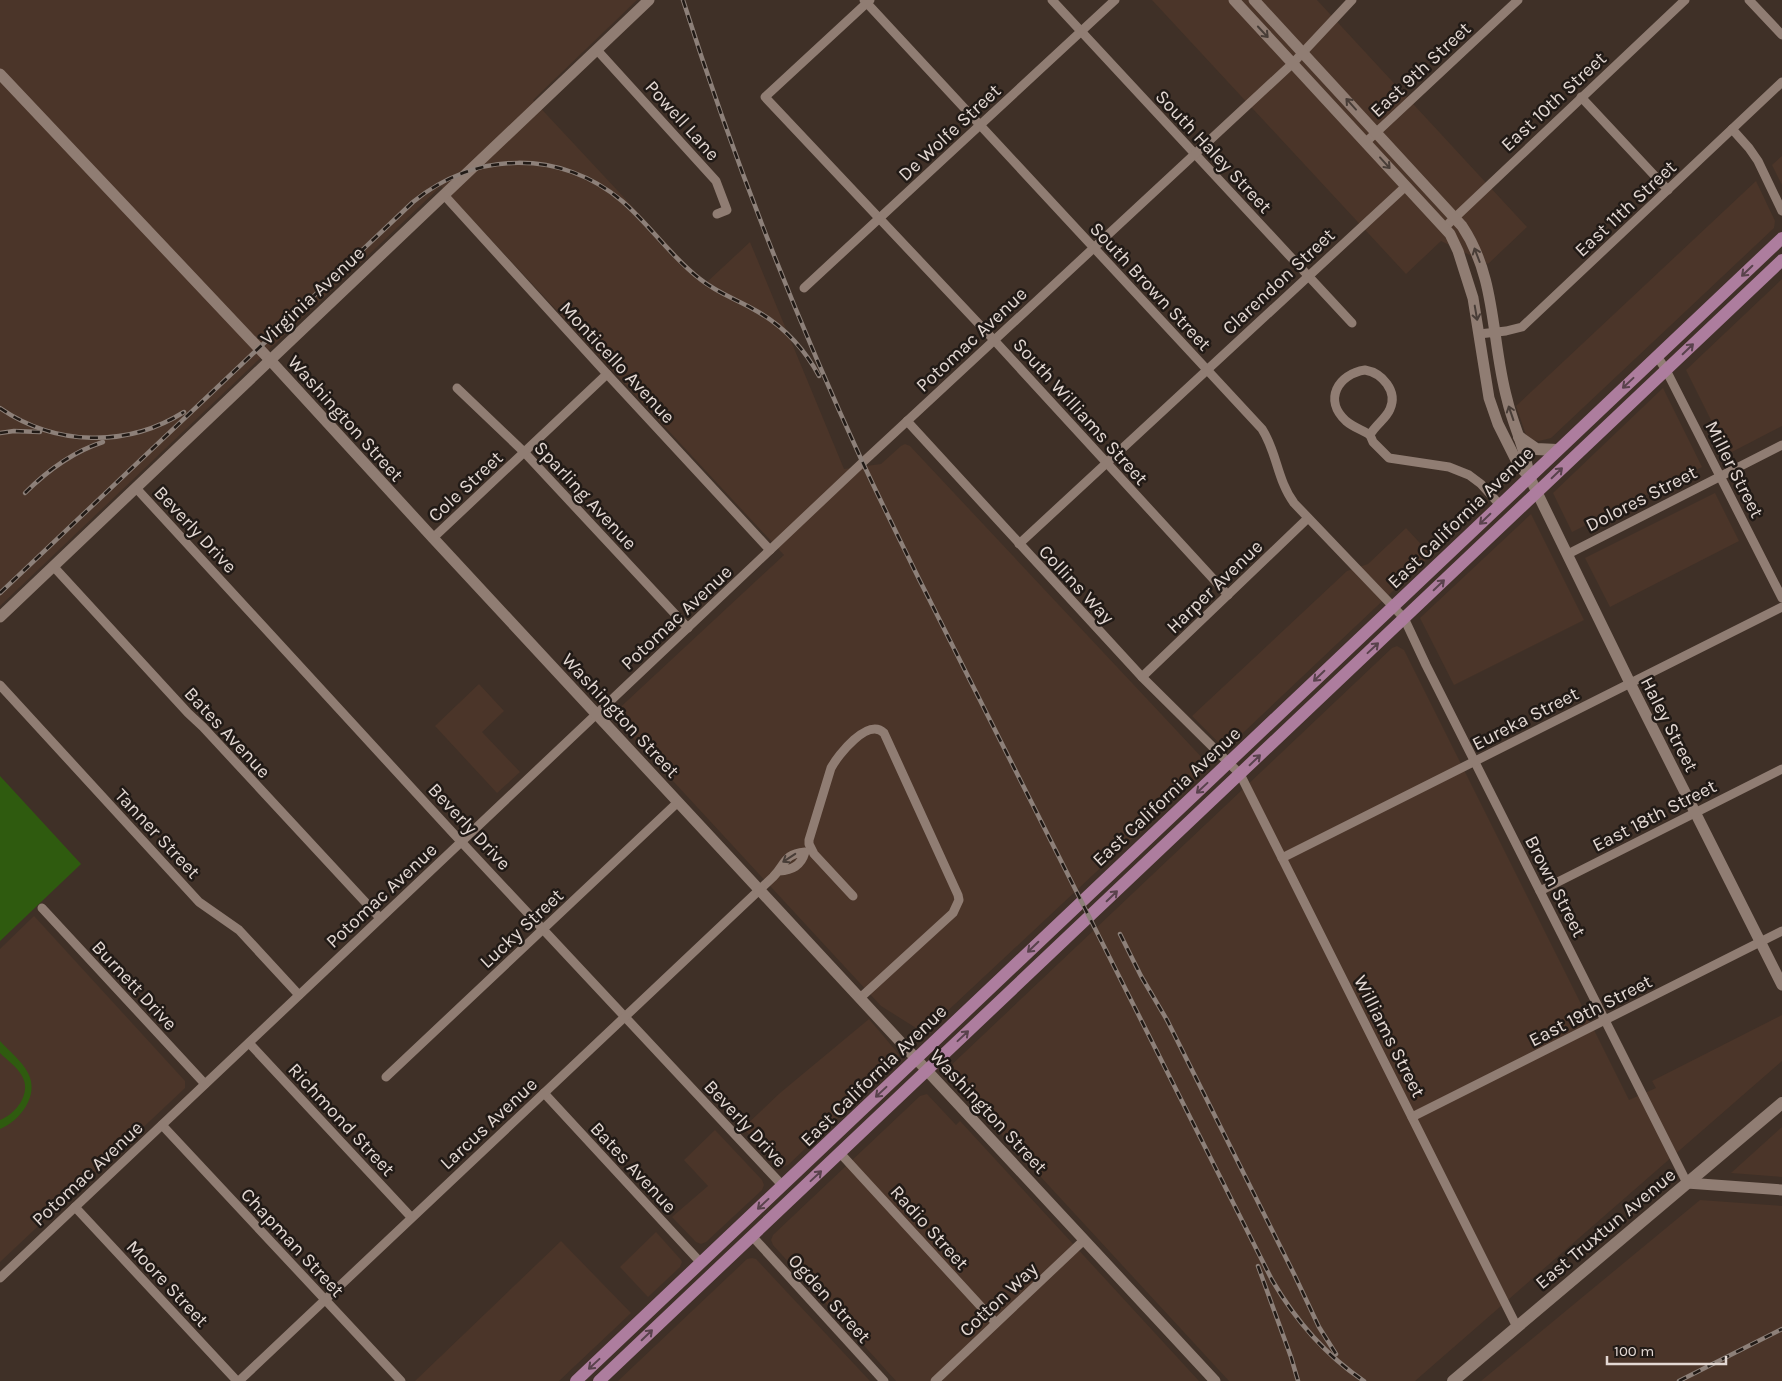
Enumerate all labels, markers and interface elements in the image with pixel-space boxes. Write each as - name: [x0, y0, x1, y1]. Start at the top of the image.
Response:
- street label: East 9th Street: [1366, 18, 1475, 122]
- one-way arrow: [1257, 25, 1269, 38]
- street label: East 10th Street: [1497, 47, 1611, 156]
- street label: Powell Lane: [641, 76, 724, 165]
- street label: De Wolfe Street: [894, 80, 1005, 186]
- street label: South Haley Street: [1151, 86, 1276, 218]
- one-way arrow: [1345, 98, 1357, 111]
- street label: East 11th Street: [1570, 156, 1681, 261]
- one-way arrow: [1379, 157, 1391, 169]
- street label: South Brown Street: [1085, 218, 1215, 355]
- street label: Clarendon Street: [1218, 224, 1339, 339]
- street label: Virginia Avenue: [256, 242, 369, 349]
- one-way arrow: [1472, 248, 1481, 263]
- one-way arrow: [1740, 265, 1753, 277]
- street label: Potomac Avenue: [912, 283, 1032, 397]
- street label: Monticello Avenue: [555, 297, 679, 428]
- one-way arrow: [1471, 305, 1481, 321]
- street label: South Williams Street: [1008, 334, 1152, 490]
- one-way arrow: [1682, 343, 1694, 355]
- street label: Washington Street: [283, 351, 408, 486]
- one-way arrow: [1622, 377, 1635, 389]
- one-way arrow: [1506, 406, 1515, 421]
- street label: Miller Street: [1700, 417, 1768, 522]
- street label: Sparling Avenue: [529, 437, 641, 554]
- street label: East California Avenue: [1383, 442, 1538, 593]
- street label: Cole Street: [424, 447, 507, 527]
- street label: Dolores Street: [1582, 461, 1701, 536]
- one-way arrow: [1551, 467, 1564, 479]
- street label: Beverly Drive: [149, 482, 241, 578]
- one-way arrow: [1479, 513, 1491, 525]
- street label: Harper Avenue: [1162, 535, 1267, 638]
- street label: Collins Way: [1034, 541, 1119, 629]
- street label: Potomac Avenue: [617, 561, 737, 675]
- one-way arrow: [1433, 579, 1445, 591]
- one-way arrow: [1366, 642, 1379, 654]
- street label: Washington Street: [557, 649, 683, 782]
- one-way arrow: [1313, 670, 1326, 682]
- street label: Haley Street: [1636, 673, 1702, 776]
- street label: Bates Avenue: [180, 683, 275, 783]
- street label: Eureka Street: [1468, 683, 1582, 755]
- street label: East California Avenue: [1088, 722, 1245, 871]
- one-way arrow: [1249, 754, 1261, 766]
- street label: East 18th Street: [1589, 775, 1720, 857]
- street label: Beverly Drive: [423, 779, 515, 875]
- one-way arrow: [1195, 782, 1208, 794]
- street label: Tanner Street: [110, 784, 204, 883]
- street label: Brown Street: [1520, 832, 1590, 941]
- street label: Potomac Avenue: [322, 839, 442, 953]
- one-way arrow: [782, 853, 796, 863]
- street label: Lucky Street: [475, 885, 568, 973]
- one-way arrow: [1105, 890, 1118, 902]
- street label: Burnett Drive: [87, 936, 181, 1035]
- one-way arrow: [1027, 941, 1039, 953]
- street label: East 19th Street: [1525, 970, 1656, 1051]
- street label: Williams Street: [1349, 972, 1429, 1101]
- street label: East California Avenue: [796, 1000, 951, 1151]
- one-way arrow: [957, 1030, 969, 1042]
- street label: Washington Street: [925, 1045, 1051, 1178]
- street label: Richmond Street: [283, 1059, 399, 1181]
- street label: Larcus Avenue: [436, 1073, 542, 1174]
- street label: Beverly Drive: [699, 1076, 791, 1172]
- one-way arrow: [875, 1086, 888, 1098]
- street label: Potomac Avenue: [28, 1117, 148, 1231]
- street label: Bates Avenue: [586, 1118, 681, 1218]
- street label: East Truxtun Avenue: [1531, 1164, 1680, 1294]
- one-way arrow: [810, 1170, 823, 1182]
- street label: Radio Street: [886, 1181, 973, 1274]
- street label: Chapman Street: [236, 1184, 348, 1302]
- one-way arrow: [757, 1198, 770, 1210]
- street label: Moore Street: [122, 1236, 213, 1331]
- street label: Ogden Street: [784, 1250, 875, 1348]
- street label: Cotton Way: [955, 1258, 1042, 1341]
- one-way arrow: [641, 1329, 654, 1341]
- scale bar: [1607, 1334, 1726, 1366]
- text: 100 m: [1614, 1342, 1654, 1360]
- one-way arrow: [588, 1358, 601, 1370]

